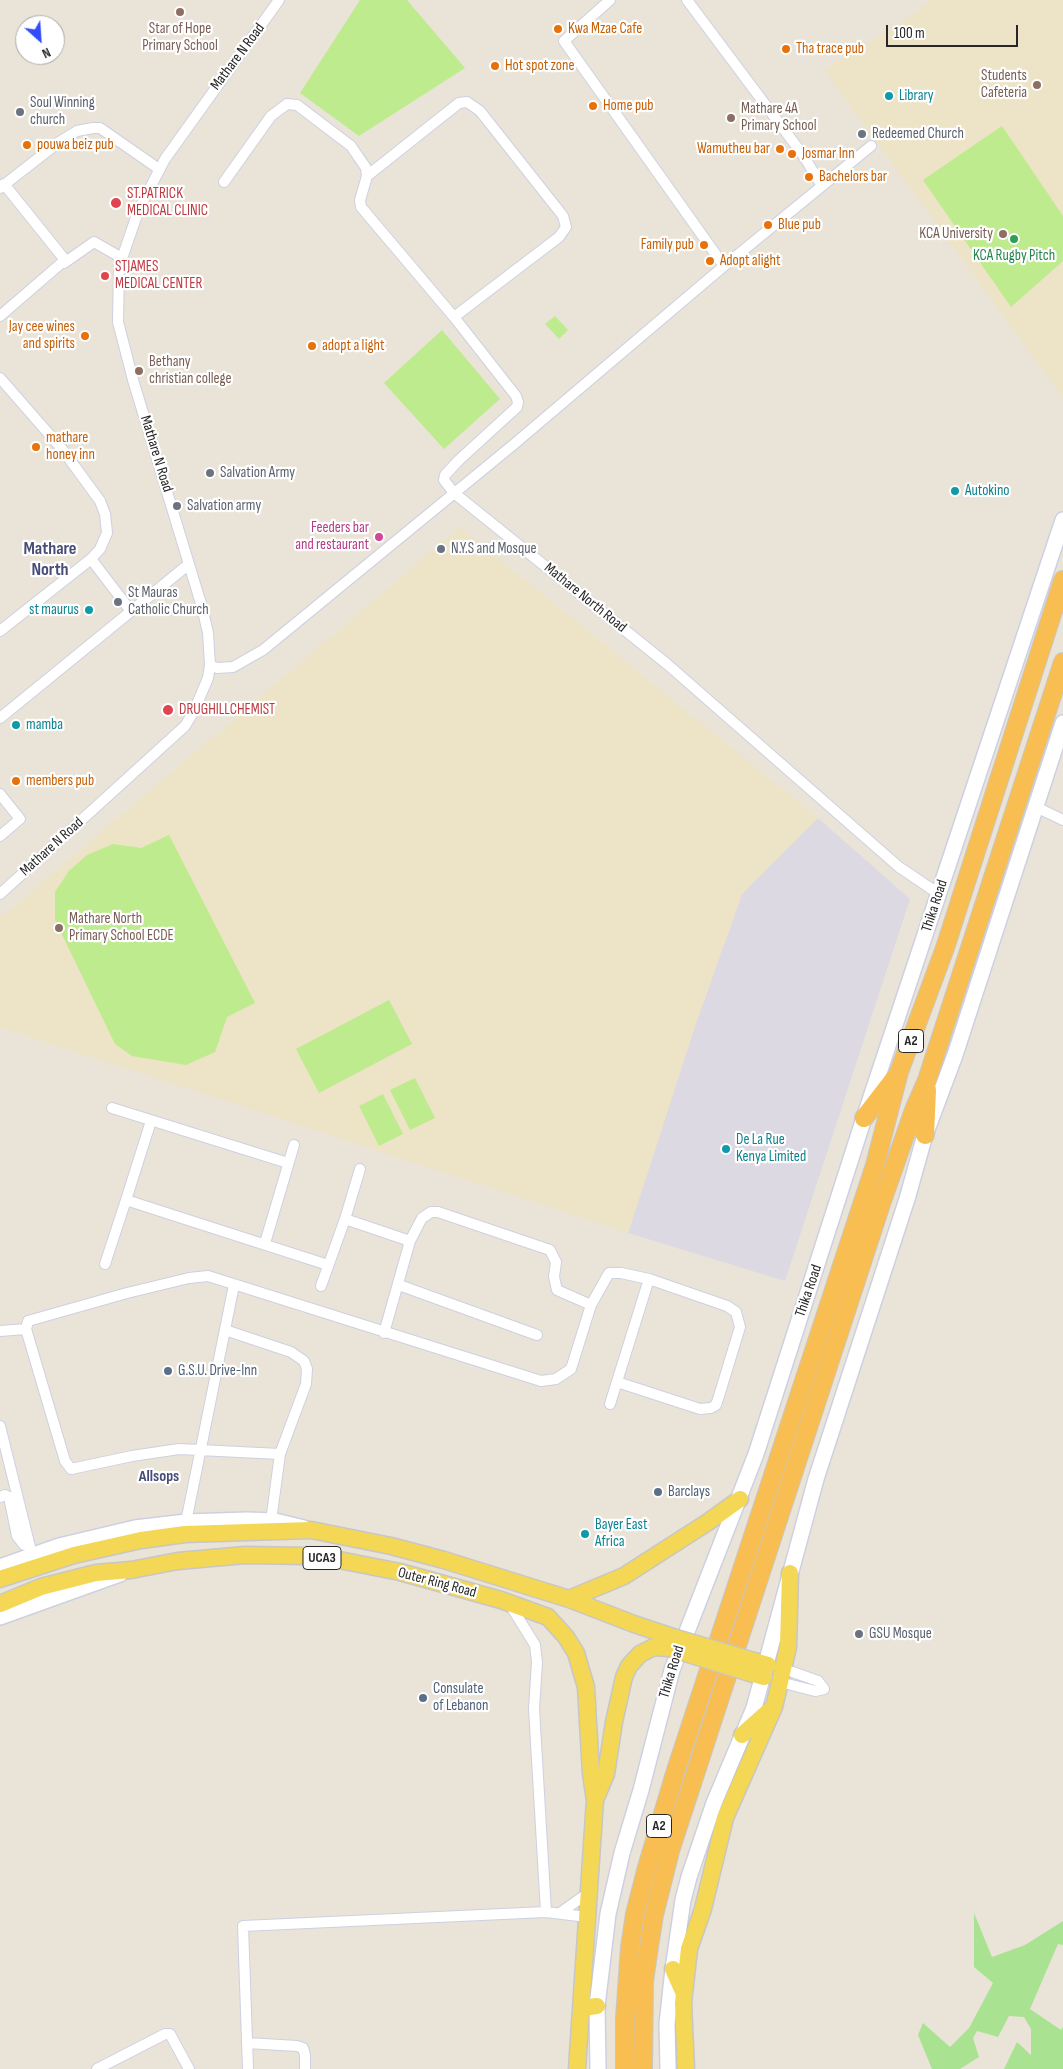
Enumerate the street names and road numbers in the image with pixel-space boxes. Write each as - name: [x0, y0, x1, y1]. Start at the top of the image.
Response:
- street label: Mathare N Road: [207, 20, 269, 94]
- street label: Mathare N Road: [136, 414, 176, 494]
- street label: Mathare North Road: [540, 559, 630, 637]
- street label: Mathare N Road: [17, 814, 87, 880]
- street label: Thika Road: [918, 878, 952, 934]
- road number: A2: [898, 1030, 924, 1052]
- street label: Thika Road: [792, 1263, 826, 1319]
- road number: UCA3: [303, 1546, 341, 1570]
- street label: Outer Ring Road: [396, 1564, 478, 1602]
- street label: Thika Road: [655, 1644, 689, 1700]
- road number: A2: [646, 1814, 672, 1838]

